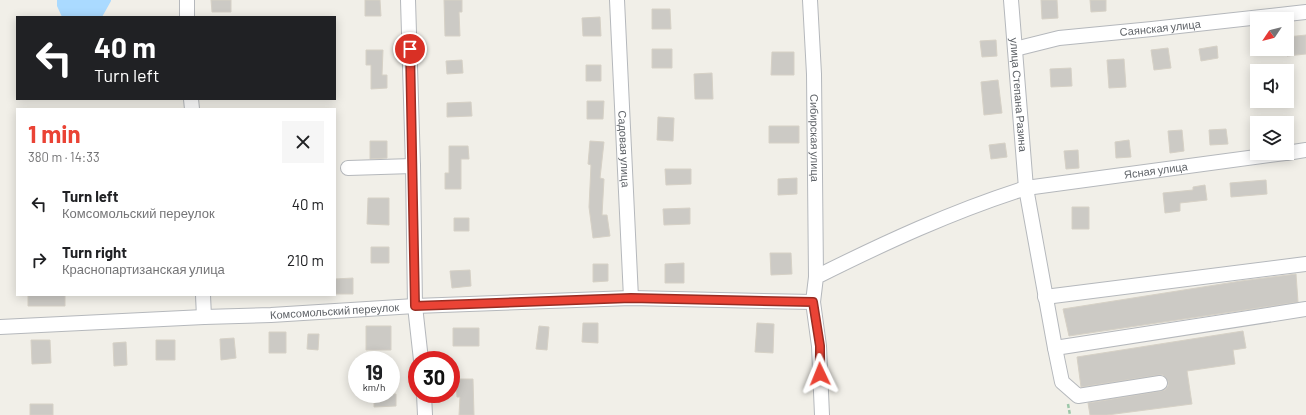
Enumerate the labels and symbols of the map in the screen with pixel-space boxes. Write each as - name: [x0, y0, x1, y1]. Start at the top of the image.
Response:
- north arrow: [1250, 12, 1294, 56]
- street label: Саянская улица: [1119, 17, 1202, 38]
- pin: [393, 32, 427, 66]
- street label: улица Степана Разина: [1008, 37, 1030, 153]
- street label: Сибирская улица: [808, 94, 822, 183]
- street label: Садовая улица: [616, 110, 633, 188]
- street label: Ясная улица: [1123, 159, 1189, 181]
- street label: Комсомольский переулок: [270, 300, 400, 321]
- speed limit sign: 30: [408, 351, 460, 403]
- position arrow: [799, 353, 841, 395]

